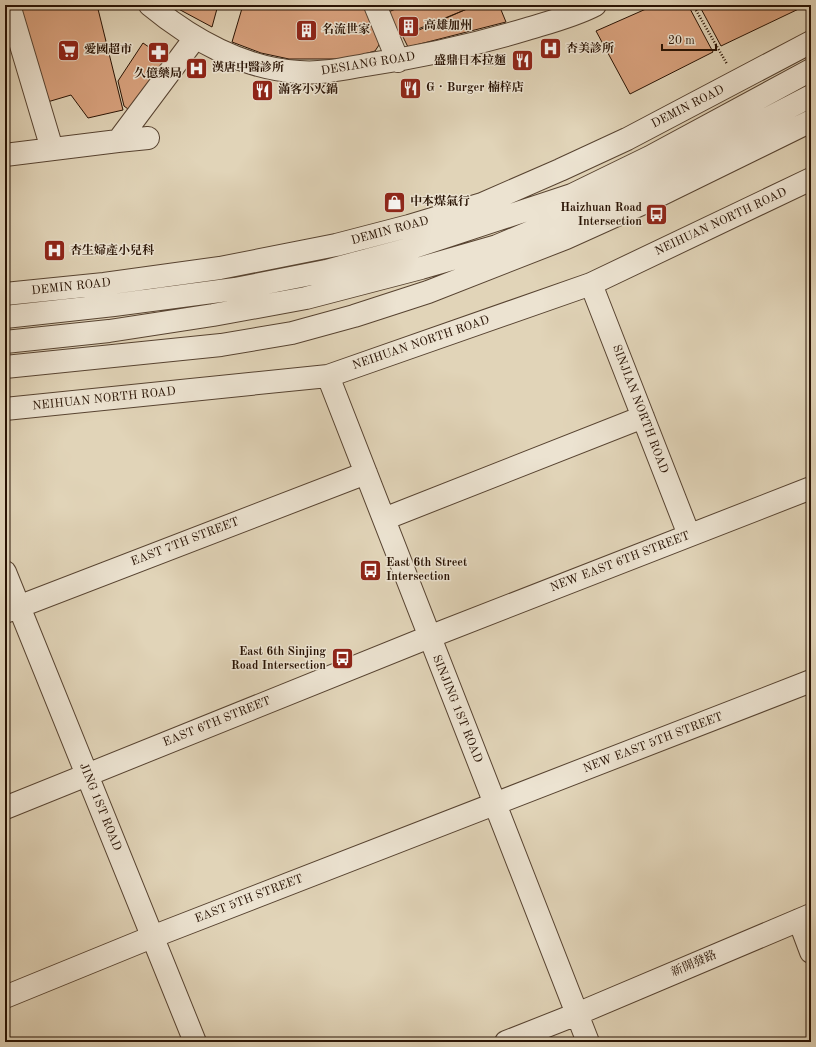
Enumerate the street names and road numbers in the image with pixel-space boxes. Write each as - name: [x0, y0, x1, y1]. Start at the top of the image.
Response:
- street label: DESIANG ROAD: [320, 51, 416, 77]
- street label: DEMIN ROAD: [650, 84, 726, 130]
- street label: NEIHUAN NORTH ROAD: [653, 186, 789, 258]
- street label: DEMIN ROAD: [350, 215, 430, 247]
- street label: DEMIN ROAD: [31, 277, 111, 297]
- street label: NEIHUAN NORTH ROAD: [351, 314, 491, 372]
- street label: SINJIAN NORTH ROAD: [610, 343, 670, 475]
- street label: NEIHUAN NORTH ROAD: [32, 386, 176, 412]
- street label: EAST 7TH STREET: [129, 516, 241, 568]
- street label: NEW EAST 6TH STREET: [548, 530, 692, 594]
- street label: SINJING 1ST ROAD: [430, 653, 484, 765]
- street label: EAST 6TH STREET: [161, 695, 273, 749]
- street label: NEW EAST 5TH STREET: [581, 710, 725, 775]
- street label: JING 1ST ROAD: [77, 761, 123, 853]
- street label: EAST 5TH STREET: [193, 872, 305, 925]
- street label: 新開發路: [669, 947, 718, 979]

